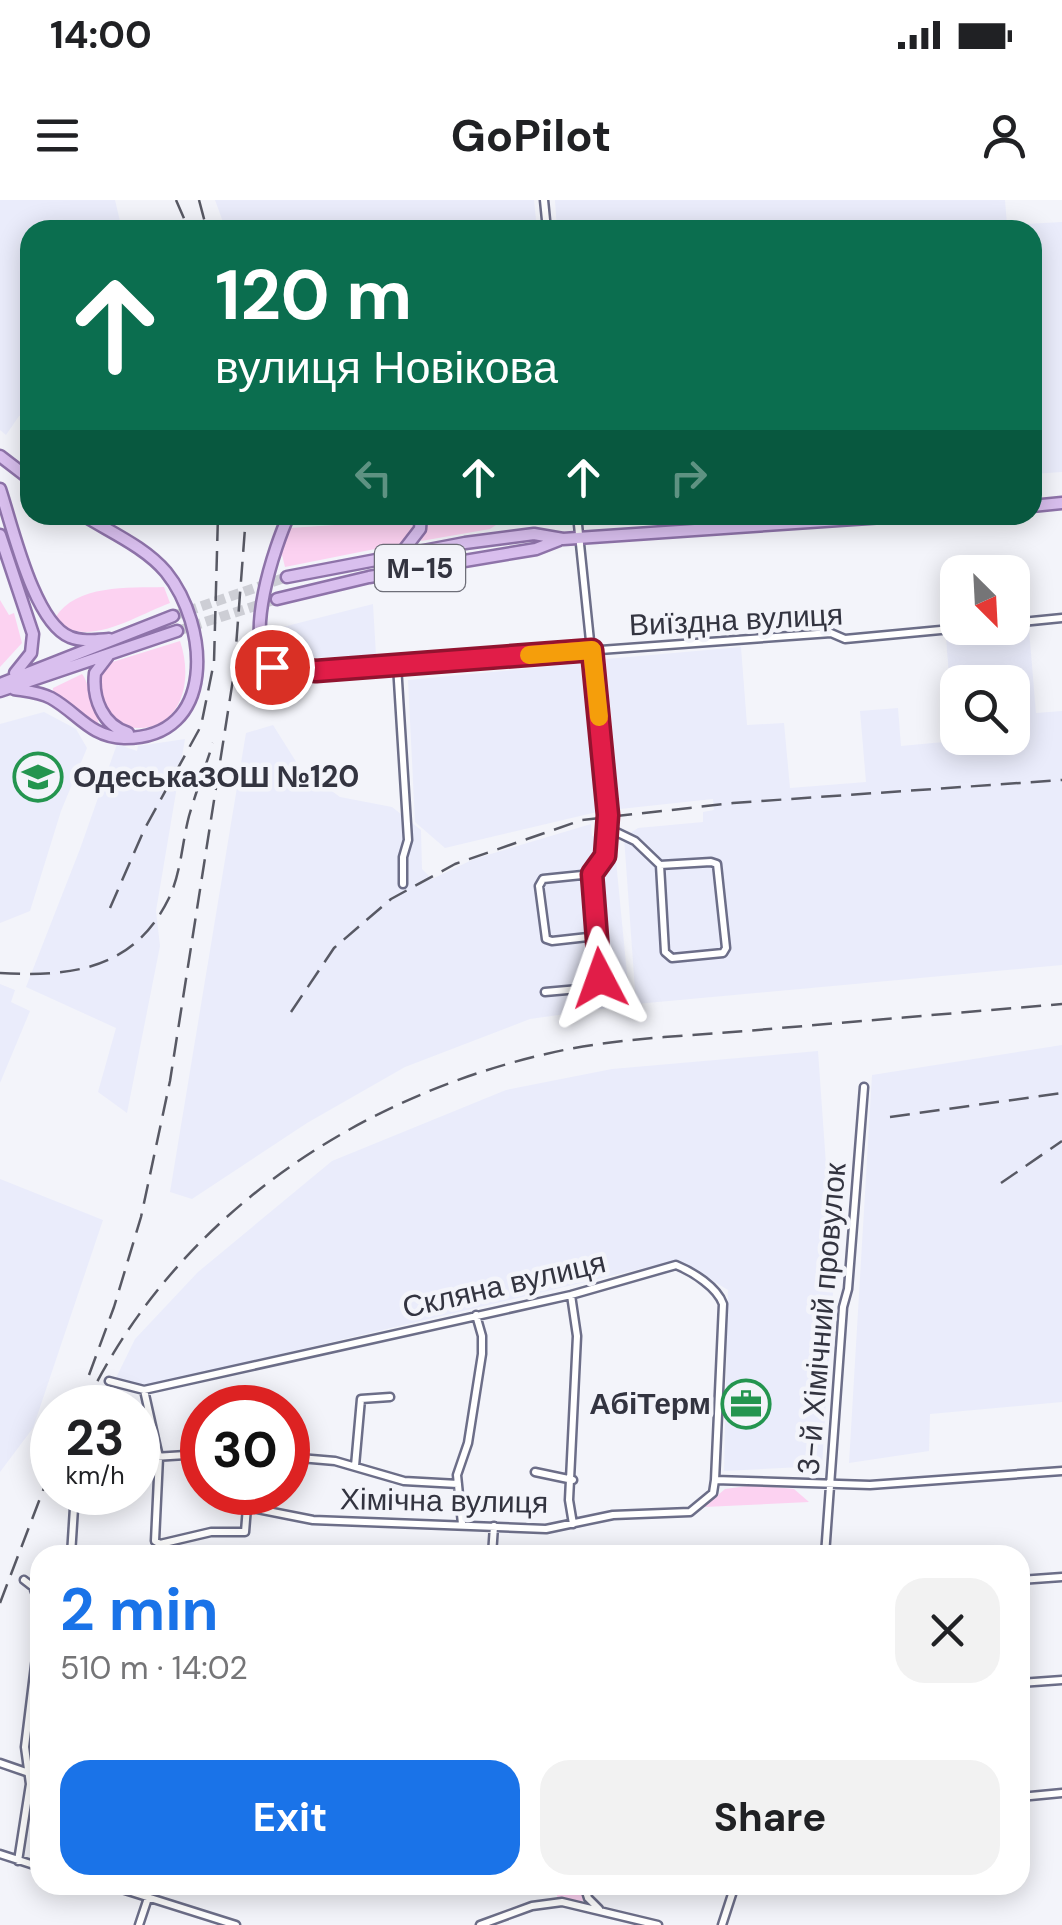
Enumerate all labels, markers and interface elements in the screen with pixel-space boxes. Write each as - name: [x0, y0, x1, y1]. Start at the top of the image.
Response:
- text: 14:00: [50, 10, 152, 60]
- text: GoPilot: [451, 106, 611, 165]
- icon: menu: [30, 108, 85, 163]
- icon: person: [977, 108, 1032, 163]
- text: 120 m: [215, 250, 412, 341]
- icon: ahead: [50, 260, 180, 390]
- text: вулиця Новікова: [215, 338, 558, 397]
- icon: left: [346, 450, 401, 505]
- icon: ahead: [451, 450, 506, 505]
- icon: ahead: [556, 450, 611, 505]
- icon: right: [661, 450, 716, 505]
- road number: М-15: [375, 545, 465, 591]
- north arrow: [940, 555, 1030, 645]
- map controls: [940, 555, 1030, 755]
- street label: Виїздна вулиця: [628, 594, 844, 645]
- pin: [230, 625, 315, 710]
- icon: arrive: [245, 640, 300, 695]
- button: search: [940, 665, 1030, 755]
- school or university icon: ОдеськаЗОШ №120: [12, 751, 64, 803]
- place label: ОдеськаЗОШ №120: [73, 757, 359, 796]
- position arrow: [548, 926, 652, 1030]
- street label: 3-й Хімічний провулок: [788, 1160, 855, 1477]
- street label: Скляна вулиця: [398, 1242, 609, 1327]
- office icon: АбіТерм: [720, 1378, 772, 1430]
- place label: АбіТерм: [589, 1384, 711, 1423]
- speed limit sign: 30: [180, 1385, 310, 1515]
- text: 23: [66, 1405, 125, 1471]
- text: km/h: [65, 1459, 125, 1492]
- street label: Хімічна вулиця: [340, 1479, 548, 1522]
- text: 2 min: [60, 1570, 219, 1649]
- button: close: [895, 1578, 1000, 1683]
- text: 510 m · 14:02: [60, 1647, 248, 1689]
- button: Exit: [60, 1760, 520, 1875]
- button: Share: [540, 1760, 1000, 1875]

